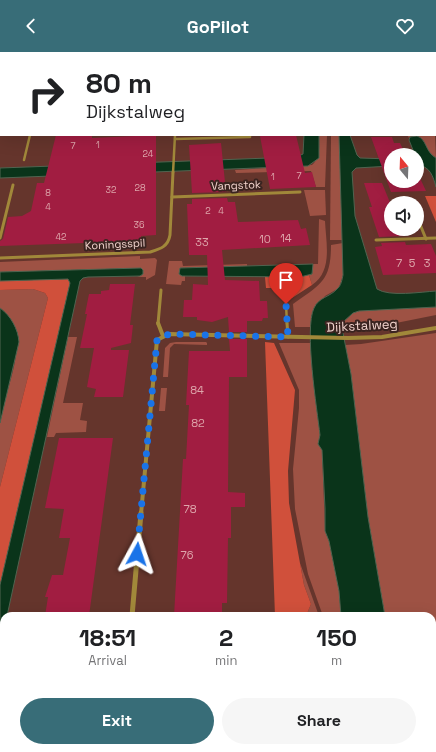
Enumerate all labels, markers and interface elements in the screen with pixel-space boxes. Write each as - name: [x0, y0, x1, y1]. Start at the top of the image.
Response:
- icon: back: [20, 15, 42, 37]
- text: GoPilot: [187, 15, 249, 38]
- icon: heart: [394, 15, 416, 37]
- text: 80 m: [86, 65, 152, 101]
- icon: right: [20, 68, 72, 120]
- text: Dijkstalweg: [86, 100, 185, 123]
- house number: 1: [96, 139, 100, 151]
- house number: 7: [70, 140, 76, 152]
- house number: 24: [143, 148, 154, 160]
- north arrow: [384, 148, 424, 188]
- map controls: [384, 148, 424, 236]
- house number: 7: [296, 170, 302, 182]
- house number: 1: [271, 171, 275, 183]
- street label: Vangstok: [211, 177, 261, 193]
- house number: 28: [134, 182, 146, 194]
- house number: 32: [106, 184, 116, 196]
- house number: 8: [45, 187, 51, 199]
- button: sound: [384, 196, 424, 236]
- house number: 4: [45, 201, 51, 213]
- house number: 2: [205, 205, 211, 217]
- house number: 4: [218, 205, 224, 217]
- house number: 36: [134, 219, 145, 231]
- house number: 42: [55, 231, 67, 243]
- house number: 14: [280, 231, 292, 245]
- house number: 10: [259, 232, 271, 246]
- street label: Koningsspil: [84, 235, 146, 253]
- house number: 33: [195, 235, 209, 249]
- house number: 7: [396, 256, 402, 270]
- house number: 5: [409, 256, 416, 270]
- house number: 3: [424, 256, 431, 270]
- pin: [269, 263, 303, 304]
- icon: arrive: [275, 269, 297, 291]
- street label: Dijkstalweg: [326, 315, 398, 336]
- house number: 84: [190, 383, 204, 397]
- house number: 82: [191, 416, 205, 430]
- house number: 78: [183, 502, 197, 516]
- position arrow: [116, 533, 158, 575]
- house number: 76: [181, 548, 194, 562]
- text: 18:51: [79, 622, 136, 653]
- text: 2: [219, 622, 233, 653]
- text: 150: [316, 622, 357, 653]
- text: Arrival: [88, 652, 127, 669]
- text: min: [215, 652, 237, 669]
- text: m: [331, 652, 342, 669]
- button: Exit: [20, 698, 214, 744]
- button: Share: [222, 698, 416, 744]

